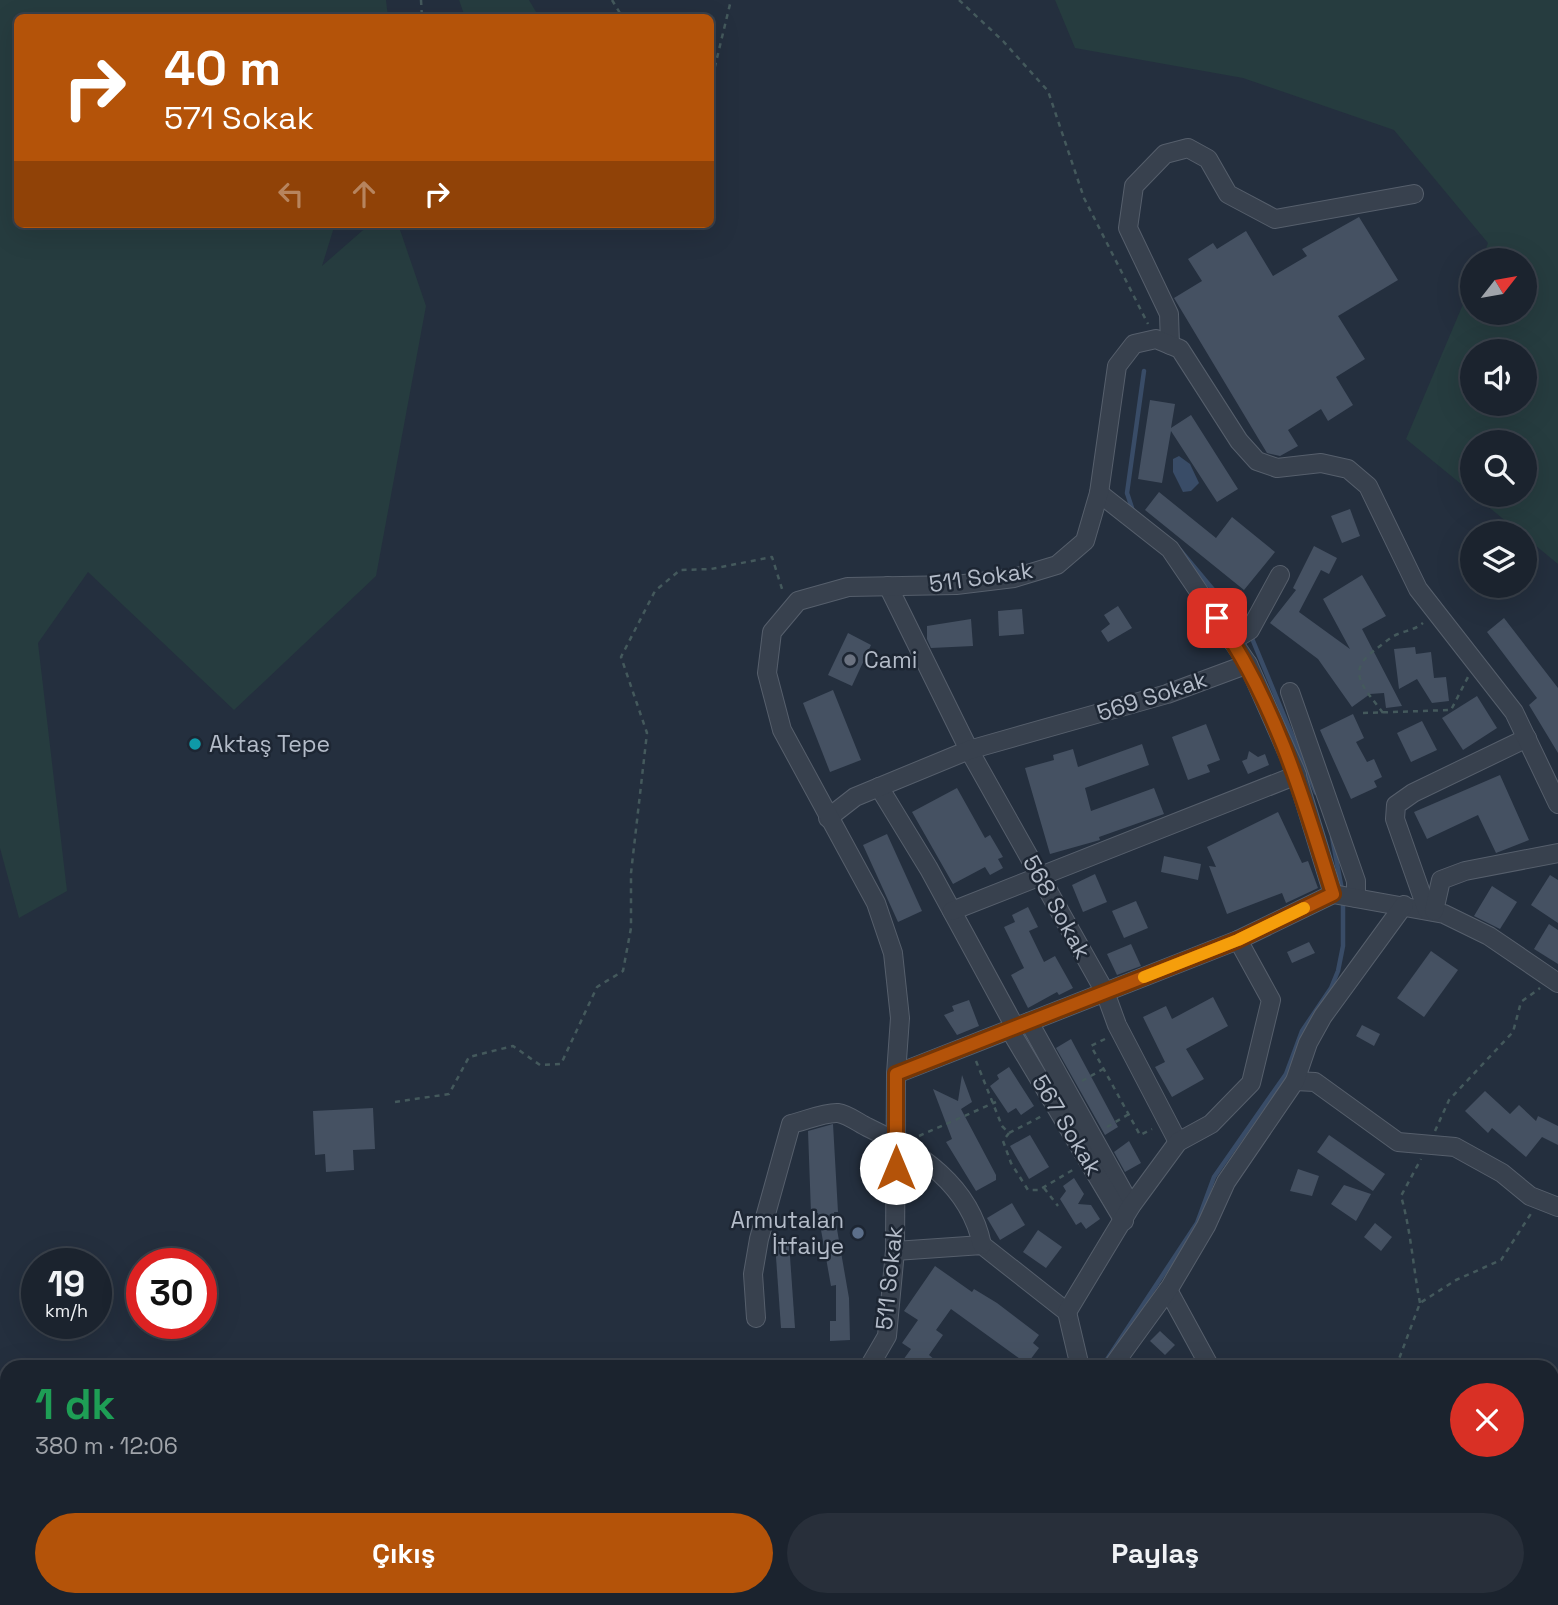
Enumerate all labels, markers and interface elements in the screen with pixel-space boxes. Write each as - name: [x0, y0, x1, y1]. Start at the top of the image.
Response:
- text: 40 m: [164, 37, 281, 99]
- icon: right: [49, 42, 140, 133]
- text: 571 Sokak: [164, 98, 314, 138]
- icon: left: [272, 175, 310, 213]
- icon: ahead: [345, 175, 383, 213]
- icon: right: [418, 175, 456, 213]
- north arrow: [1460, 248, 1536, 326]
- map controls: [1460, 248, 1537, 598]
- button: sound: [1460, 339, 1537, 416]
- button: search: [1460, 430, 1537, 507]
- button: layers: [1460, 521, 1537, 598]
- street label: 511 Sokak: [927, 555, 1035, 599]
- pin: [1187, 588, 1247, 648]
- icon: arrive: [1198, 599, 1236, 637]
- place label: Cami: [864, 645, 917, 675]
- marker: Cami: [842, 652, 858, 668]
- street label: 569 Sokak: [1093, 664, 1211, 728]
- place label: Aktaş Tepe: [209, 729, 330, 759]
- marker: Aktaş Tepe: [187, 736, 203, 752]
- street label: 568 Sokak: [1016, 850, 1098, 964]
- street label: 567 Sokak: [1025, 1069, 1109, 1181]
- position arrow: [859, 1131, 933, 1205]
- place label: Armutalan İtfaiye: [730, 1205, 844, 1261]
- street label: 511 Sokak: [869, 1224, 909, 1332]
- marker: Armutalan İtfaiye: [850, 1225, 866, 1241]
- speed limit sign: 30: [126, 1248, 217, 1339]
- text: 19: [48, 1262, 85, 1306]
- text: km/h: [45, 1299, 88, 1322]
- text: 1 dk: [35, 1378, 115, 1431]
- button: close: [1450, 1383, 1524, 1457]
- text: 380 m · 12:06: [35, 1431, 178, 1461]
- button: Çıkış: [35, 1513, 773, 1593]
- button: Paylaş: [787, 1513, 1524, 1593]

